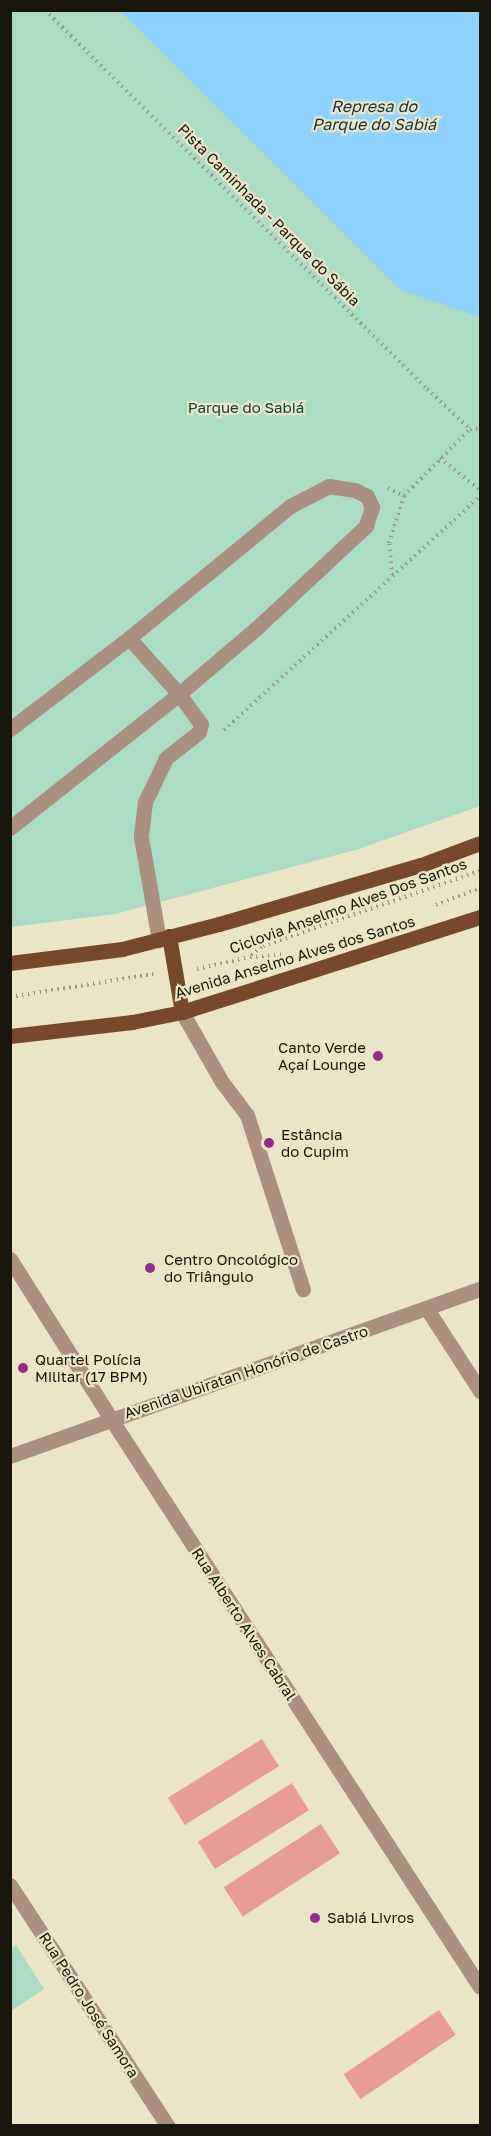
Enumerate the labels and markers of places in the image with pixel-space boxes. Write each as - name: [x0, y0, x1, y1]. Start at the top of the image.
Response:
- place label: Canto Verde Açaí Lounge: [278, 1038, 366, 1073]
- marker: Canto Verde Açaí Lounge: [371, 1049, 385, 1063]
- place label: Estância do Cupim: [281, 1125, 349, 1160]
- marker: Estância do Cupim: [262, 1136, 276, 1150]
- place label: Centro Oncológico do Triângulo: [164, 1250, 298, 1285]
- marker: Centro Oncológico do Triângulo: [141, 1259, 159, 1277]
- place label: Quartel Polícia Militar (17 BPM): [35, 1350, 148, 1385]
- marker: Quartel Polícia Militar (17 BPM): [16, 1361, 30, 1375]
- place label: Sabiá Livros: [327, 1909, 414, 1927]
- marker: Sabiá Livros: [308, 1911, 322, 1925]

